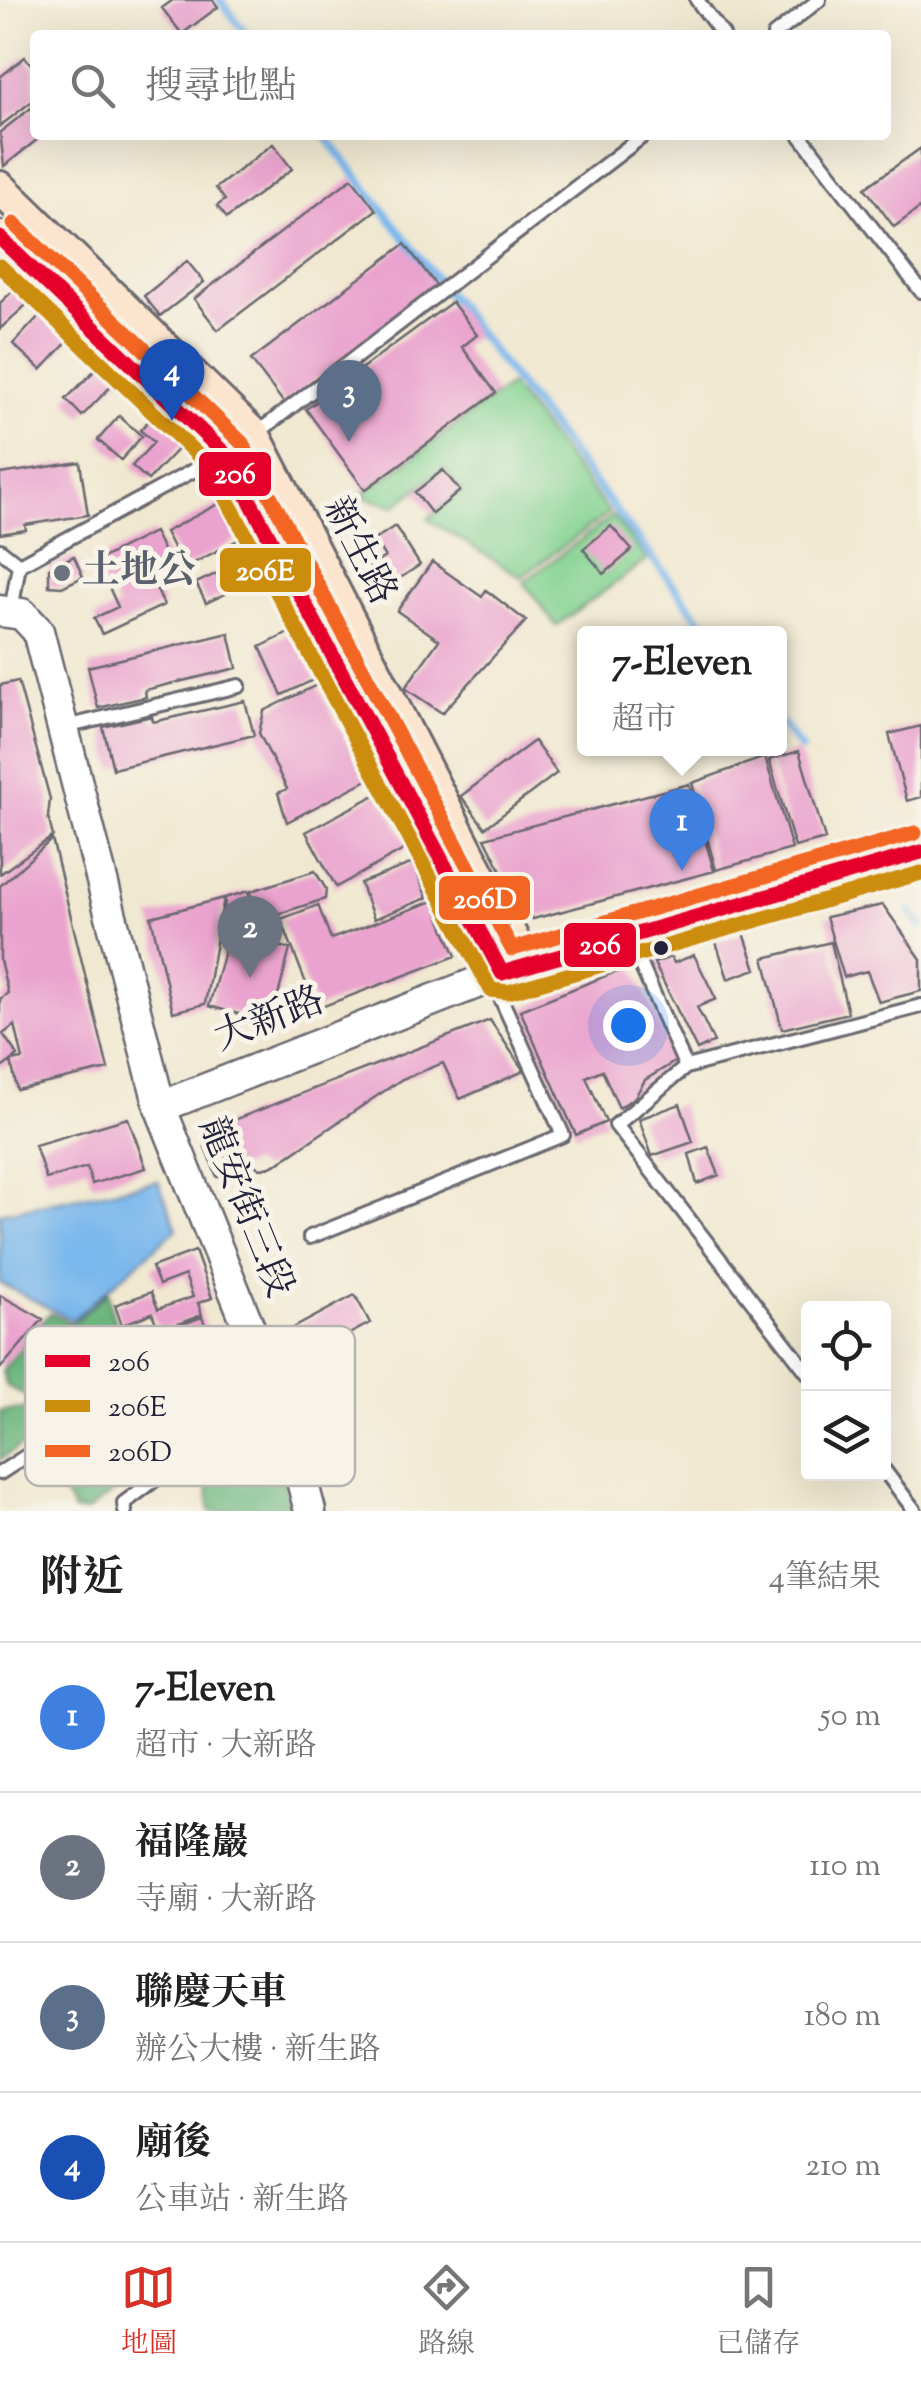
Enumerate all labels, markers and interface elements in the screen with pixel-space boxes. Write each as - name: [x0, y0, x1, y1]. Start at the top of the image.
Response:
- search box: [30, 30, 891, 140]
- icon: search: [65, 58, 120, 113]
- text: 搜尋地點: [145, 62, 297, 116]
- pin: 4: [140, 338, 204, 421]
- pin: 3: [316, 360, 382, 442]
- line badge: 206: [197, 450, 273, 498]
- text: 206: [214, 456, 256, 496]
- street label: 新生路: [308, 489, 408, 615]
- place label: 土地公: [82, 546, 196, 600]
- line badge: 206E: [218, 546, 313, 594]
- text: 206E: [236, 553, 294, 593]
- marker: 土地公: [51, 562, 73, 584]
- popup: [577, 626, 787, 756]
- text: 7-Eleven: [612, 638, 752, 692]
- text: 超市: [612, 698, 676, 744]
- pin: 1: [650, 788, 714, 871]
- line badge: 206D: [437, 874, 532, 922]
- text: 206D: [453, 881, 517, 921]
- pin: 2: [218, 896, 282, 978]
- line badge: 206: [562, 921, 638, 969]
- text: 206: [579, 927, 621, 967]
- unlabelled marker: [651, 938, 671, 958]
- street label: 大新路: [207, 975, 333, 1067]
- your location: [603, 1000, 654, 1051]
- street label: 龍安街三段: [183, 1110, 305, 1306]
- map controls: [801, 1301, 891, 1481]
- button: locate: [801, 1301, 891, 1391]
- legend: [25, 1326, 355, 1486]
- text: 206: [108, 1344, 150, 1384]
- text: 206E: [108, 1389, 167, 1429]
- button: layers: [801, 1391, 891, 1481]
- text: 206D: [108, 1434, 172, 1474]
- text: 附近: [40, 1550, 124, 1610]
- text: 4筆結果: [769, 1556, 881, 1602]
- text: 7-Eleven: [135, 1664, 276, 1718]
- text: 1: [67, 1694, 78, 1740]
- text: 50 m: [820, 1694, 881, 1740]
- text: 超市 · 大新路: [135, 1724, 317, 1770]
- text: 福隆巖: [135, 1818, 249, 1872]
- text: 2: [65, 1844, 80, 1890]
- text: 110 m: [809, 1844, 881, 1890]
- text: 寺廟 · 大新路: [135, 1878, 317, 1924]
- text: 聯慶天車: [135, 1968, 287, 2022]
- text: 3: [66, 1994, 79, 2040]
- text: 180 m: [804, 1994, 881, 2040]
- text: 辦公大樓 · 新生路: [135, 2028, 381, 2074]
- text: 廟後: [135, 2118, 211, 2172]
- text: 4: [64, 2144, 81, 2190]
- text: 210 m: [805, 2144, 881, 2190]
- text: 公車站 · 新生路: [135, 2178, 349, 2224]
- tab: 地圖: [121, 2260, 177, 2365]
- tab: 路線: [418, 2260, 474, 2365]
- tab: 已儲存: [716, 2260, 800, 2365]

